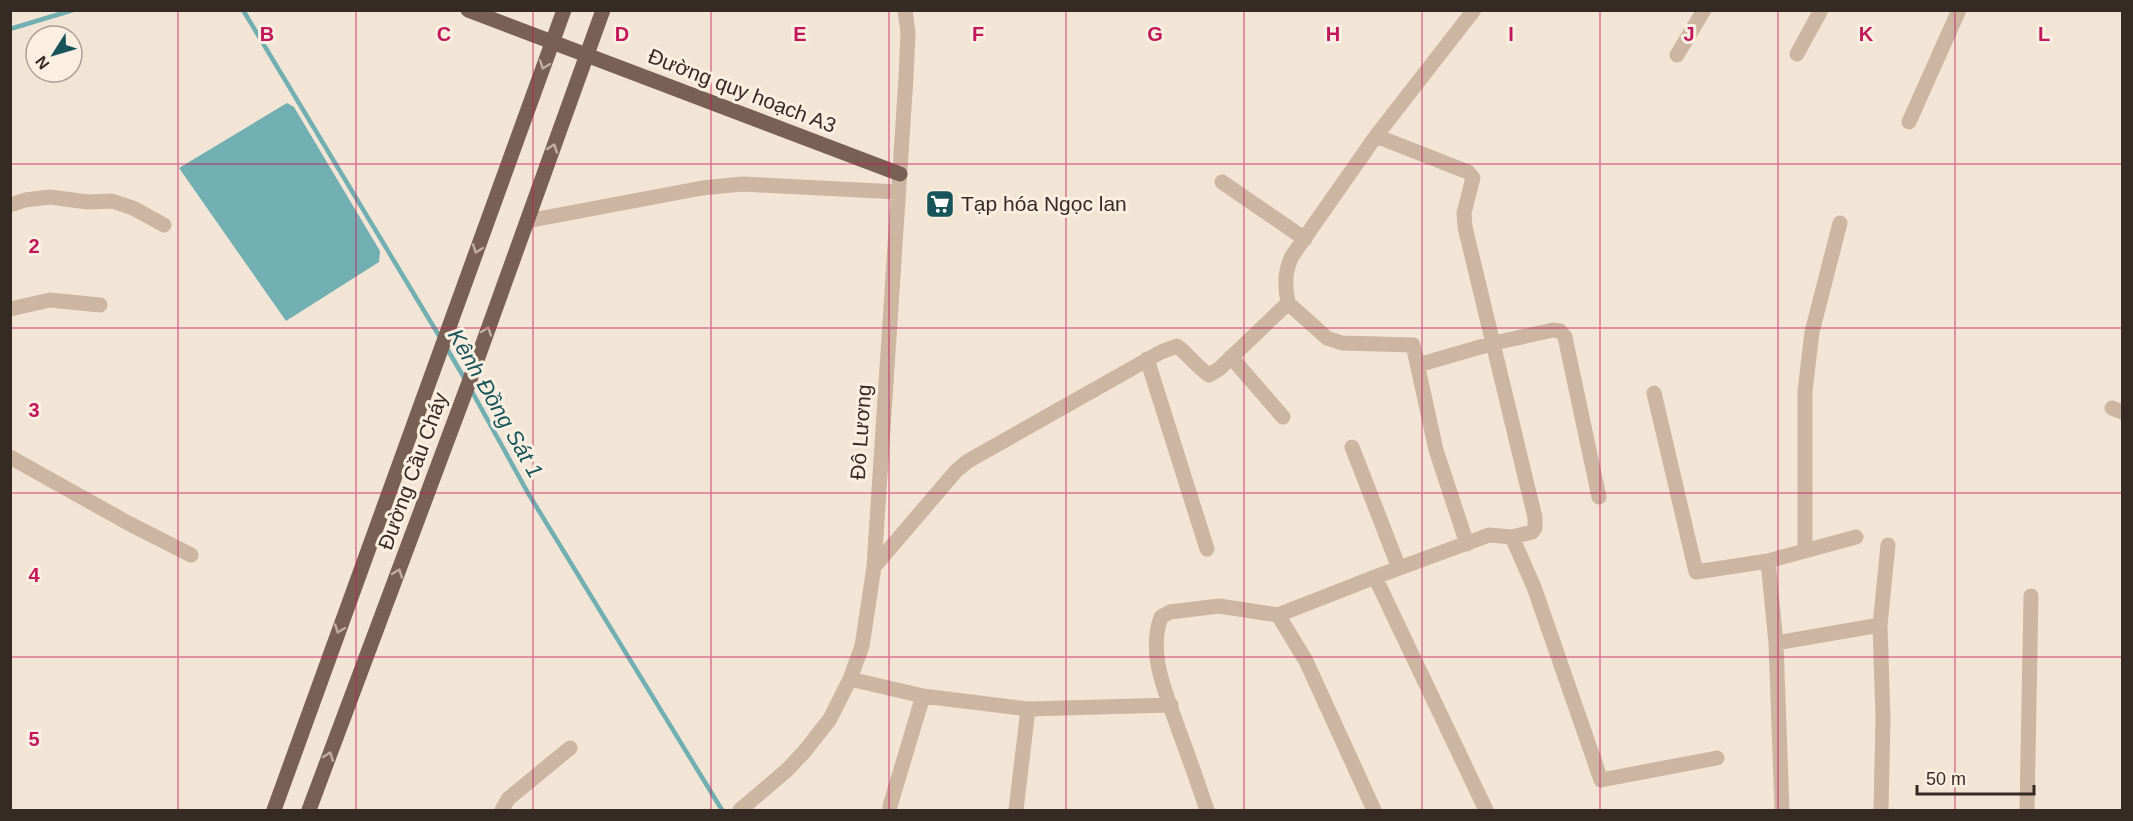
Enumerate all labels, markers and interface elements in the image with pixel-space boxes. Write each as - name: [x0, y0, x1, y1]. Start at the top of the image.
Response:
- text: B: [260, 23, 274, 45]
- text: C: [437, 23, 451, 45]
- text: D: [615, 23, 629, 45]
- text: E: [793, 23, 807, 45]
- text: F: [972, 23, 984, 45]
- text: G: [1147, 23, 1163, 45]
- text: H: [1326, 23, 1340, 45]
- text: I: [1508, 23, 1514, 45]
- text: J: [1683, 23, 1695, 45]
- text: K: [1859, 23, 1874, 45]
- text: L: [2038, 23, 2050, 45]
- north arrow: [24, 24, 84, 84]
- street label: Đường quy hoạch A3: [645, 44, 839, 137]
- text: N: [32, 53, 53, 72]
- one-way arrow: [538, 59, 551, 70]
- one-way arrow: [546, 143, 559, 154]
- supermarket icon: Tạp hóa Ngọc lan: [924, 188, 956, 220]
- place label: Tạp hóa Ngọc lan: [961, 192, 1127, 215]
- text: 2: [28, 235, 40, 257]
- one-way arrow: [472, 243, 485, 254]
- water label: Kênh Đồng Sát 1: [443, 324, 548, 482]
- one-way arrow: [480, 326, 493, 337]
- street label: Đô Lương: [846, 384, 875, 480]
- street label: Đường Cầu Cháy: [373, 389, 452, 553]
- text: 3: [28, 399, 40, 421]
- text: 4: [28, 564, 40, 586]
- one-way arrow: [390, 568, 403, 579]
- one-way arrow: [334, 624, 347, 634]
- text: 5: [28, 728, 40, 750]
- one-way arrow: [322, 751, 335, 762]
- scale bar: [1917, 758, 2034, 796]
- text: 50 m: [1926, 769, 1966, 789]

